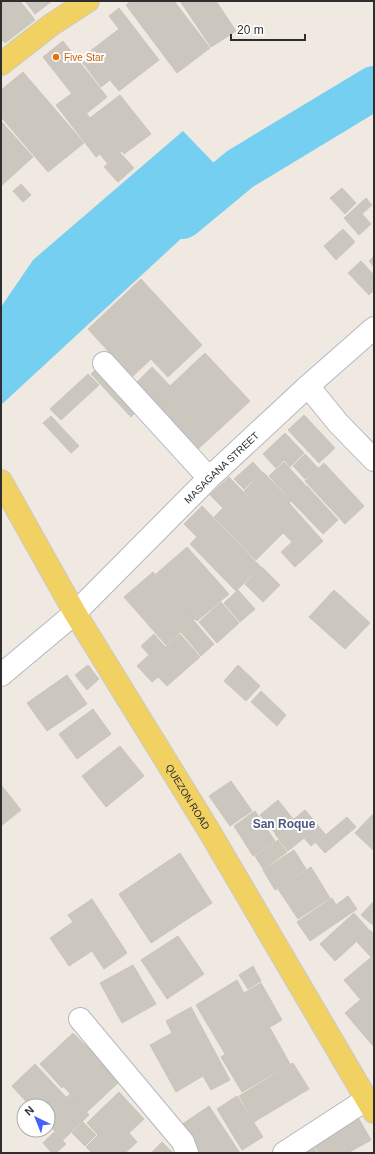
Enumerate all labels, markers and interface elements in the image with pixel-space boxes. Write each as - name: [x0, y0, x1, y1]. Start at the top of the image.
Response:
- scale bar: [231, 16, 305, 42]
- text: 20 m: [237, 23, 264, 37]
- marker: Five Star: [51, 52, 61, 62]
- place label: Five Star: [64, 52, 105, 63]
- street label: MASAGANA STREET: [182, 430, 261, 506]
- street label: QUEZON ROAD: [163, 762, 212, 832]
- district label: San Roque: [253, 817, 316, 831]
- north arrow: [16, 1098, 56, 1138]
- text: N: [22, 1104, 36, 1118]

